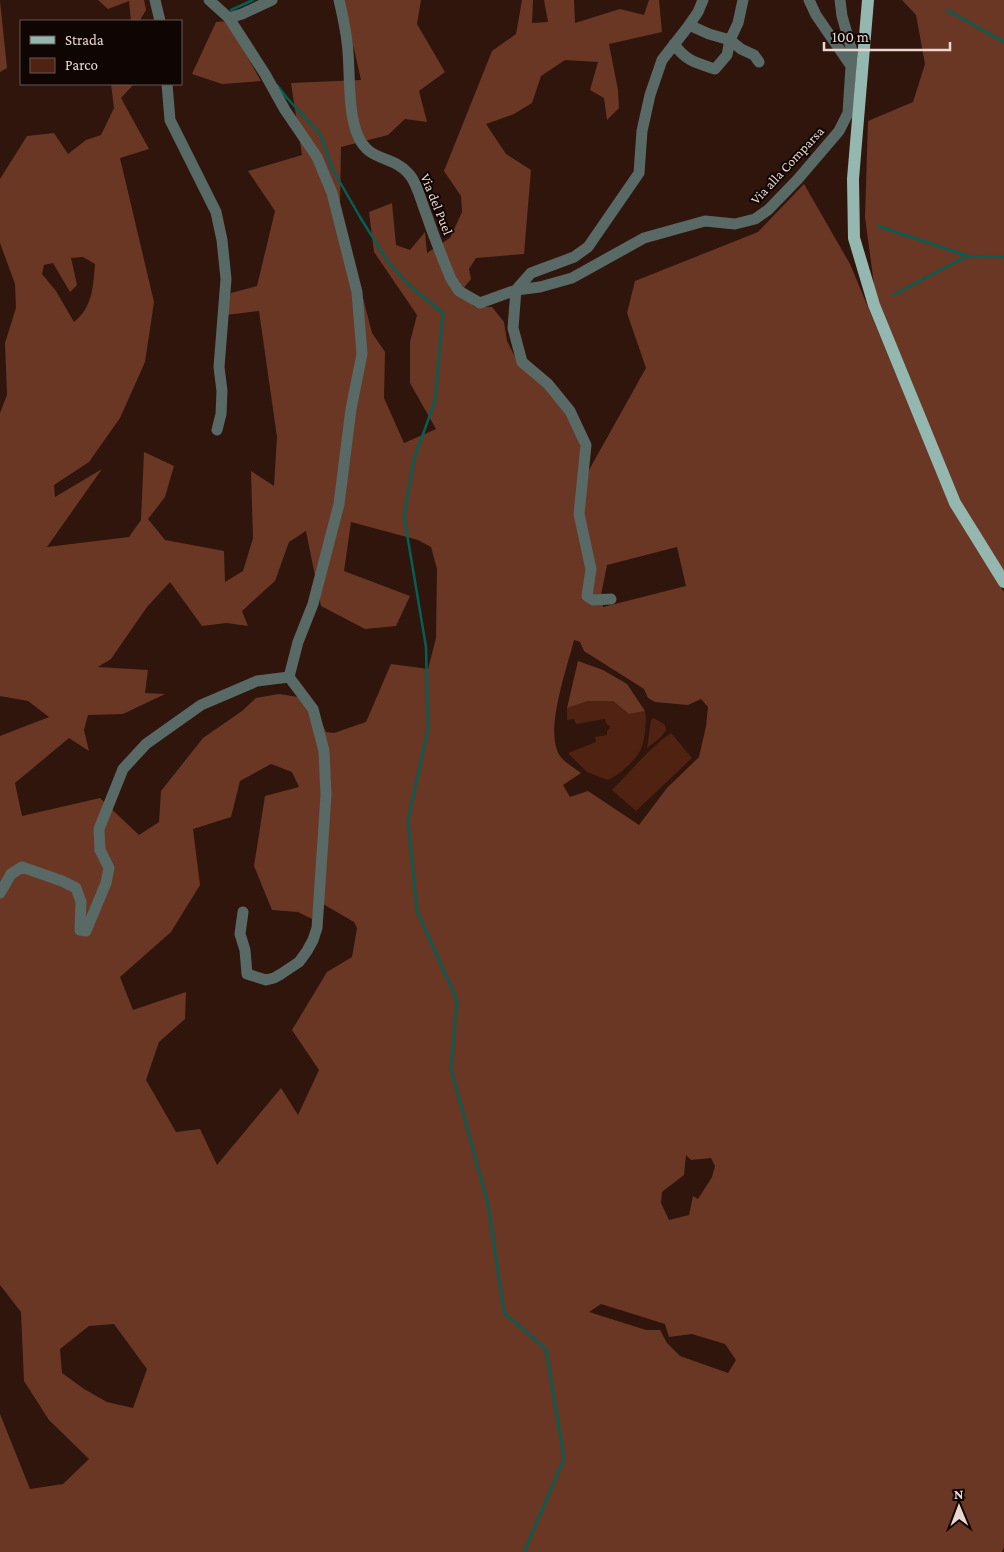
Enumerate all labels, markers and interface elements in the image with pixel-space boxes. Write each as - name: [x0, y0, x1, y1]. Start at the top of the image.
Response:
- legend: [20, 20, 182, 85]
- scale bar: [824, 20, 950, 52]
- text: 100 m: [832, 29, 869, 45]
- text: Strada: [65, 32, 104, 48]
- text: Parco: [65, 57, 98, 73]
- street label: Via alla Comparsa: [747, 122, 827, 207]
- street label: Via del Puel: [417, 171, 457, 237]
- north arrow: [934, 1482, 984, 1532]
- text: N: [954, 1486, 964, 1502]

